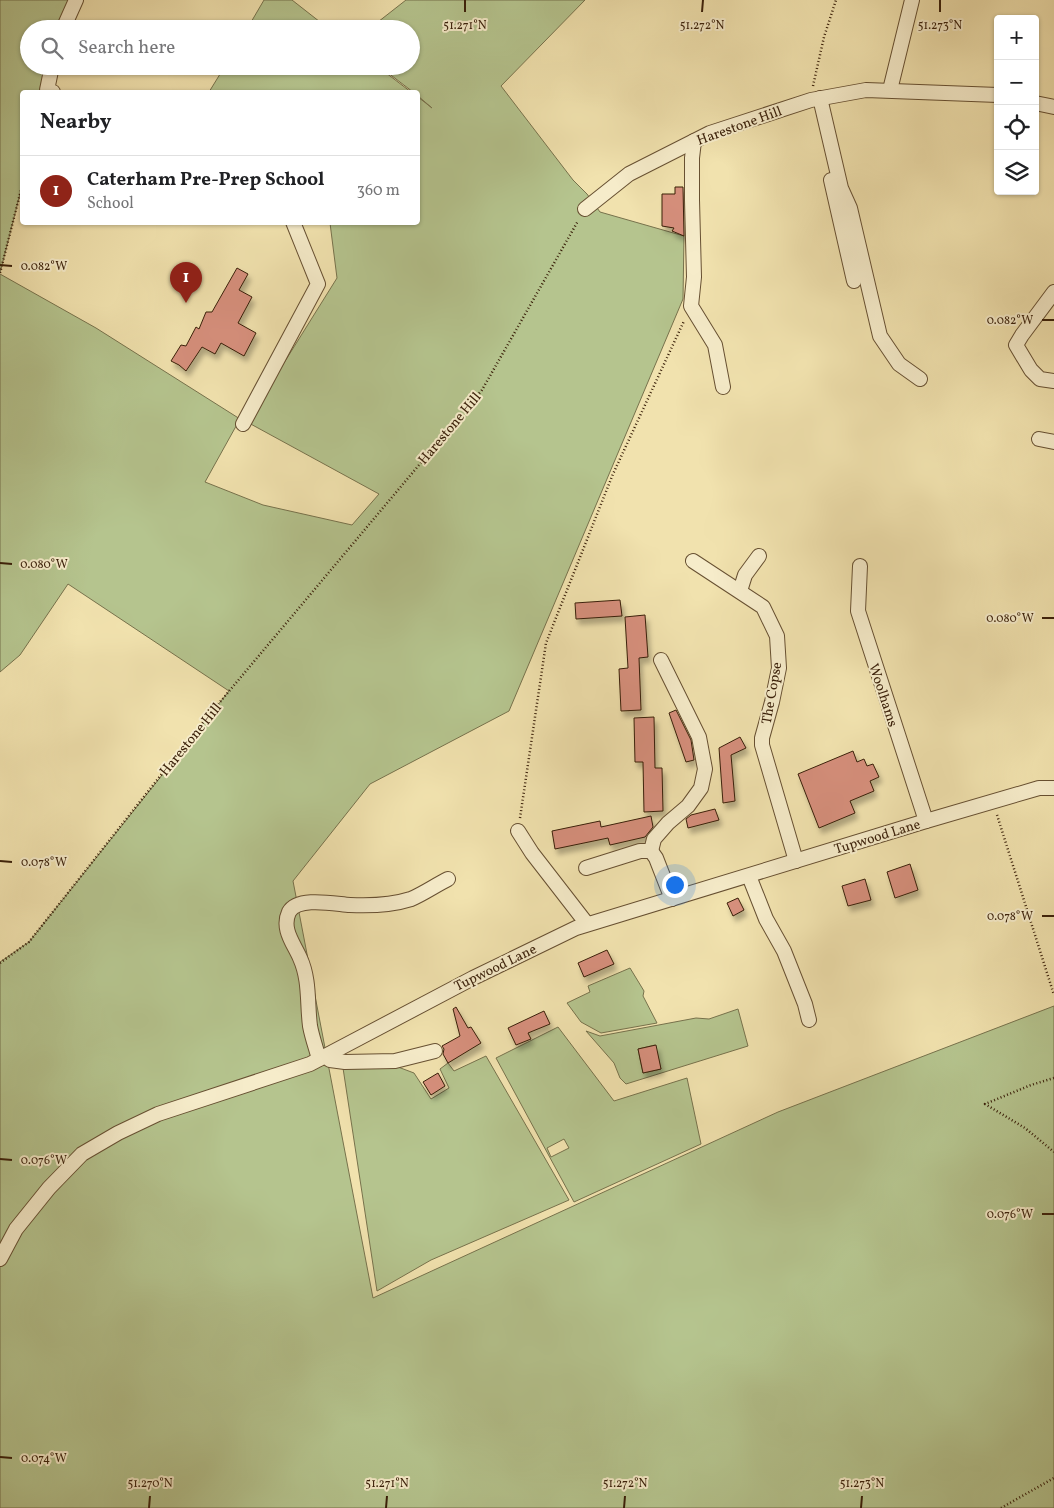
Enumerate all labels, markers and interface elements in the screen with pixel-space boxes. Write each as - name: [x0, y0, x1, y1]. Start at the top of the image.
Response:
- map controls: [994, 15, 1039, 195]
- button: +: [994, 15, 1039, 60]
- text: 51.271°N: [443, 18, 487, 34]
- text: 51.272°N: [680, 18, 724, 34]
- text: 51.273°N: [918, 18, 962, 34]
- search box: [20, 20, 420, 75]
- icon: search: [38, 34, 66, 62]
- text: Search here: [78, 35, 175, 61]
- button: −: [994, 60, 1039, 105]
- street label: Harestone Hill: [694, 102, 785, 151]
- button: locate: [994, 105, 1039, 150]
- text: Nearby: [40, 108, 111, 137]
- button: layers: [994, 150, 1039, 195]
- text: Caterham Pre-Prep School: [87, 167, 324, 193]
- text: 1: [53, 180, 59, 202]
- text: 360 m: [357, 180, 400, 202]
- text: School: [87, 193, 134, 215]
- text: 0.082°W: [21, 259, 67, 275]
- pin: 1: [170, 262, 202, 303]
- text: 0.082°W: [987, 313, 1033, 329]
- street label: Harestone Hill: [414, 389, 486, 469]
- text: 0.080°W: [20, 557, 68, 573]
- text: 0.080°W: [986, 611, 1034, 627]
- street label: The Copse: [758, 660, 787, 726]
- street label: Woolhams: [863, 661, 902, 730]
- street label: Harestone Hill: [156, 699, 227, 781]
- street label: Tupwood Lane: [832, 815, 923, 860]
- text: 0.078°W: [21, 855, 67, 871]
- your location: [662, 872, 688, 898]
- text: 0.078°W: [987, 909, 1033, 925]
- street label: Tupwood Lane: [451, 940, 540, 996]
- text: 0.076°W: [21, 1153, 67, 1169]
- text: 0.076°W: [987, 1207, 1033, 1223]
- text: 0.074°W: [21, 1451, 67, 1467]
- text: 51.270°N: [127, 1476, 173, 1492]
- text: 51.271°N: [365, 1476, 409, 1492]
- text: 51.272°N: [603, 1476, 647, 1492]
- text: 51.273°N: [840, 1476, 884, 1492]

